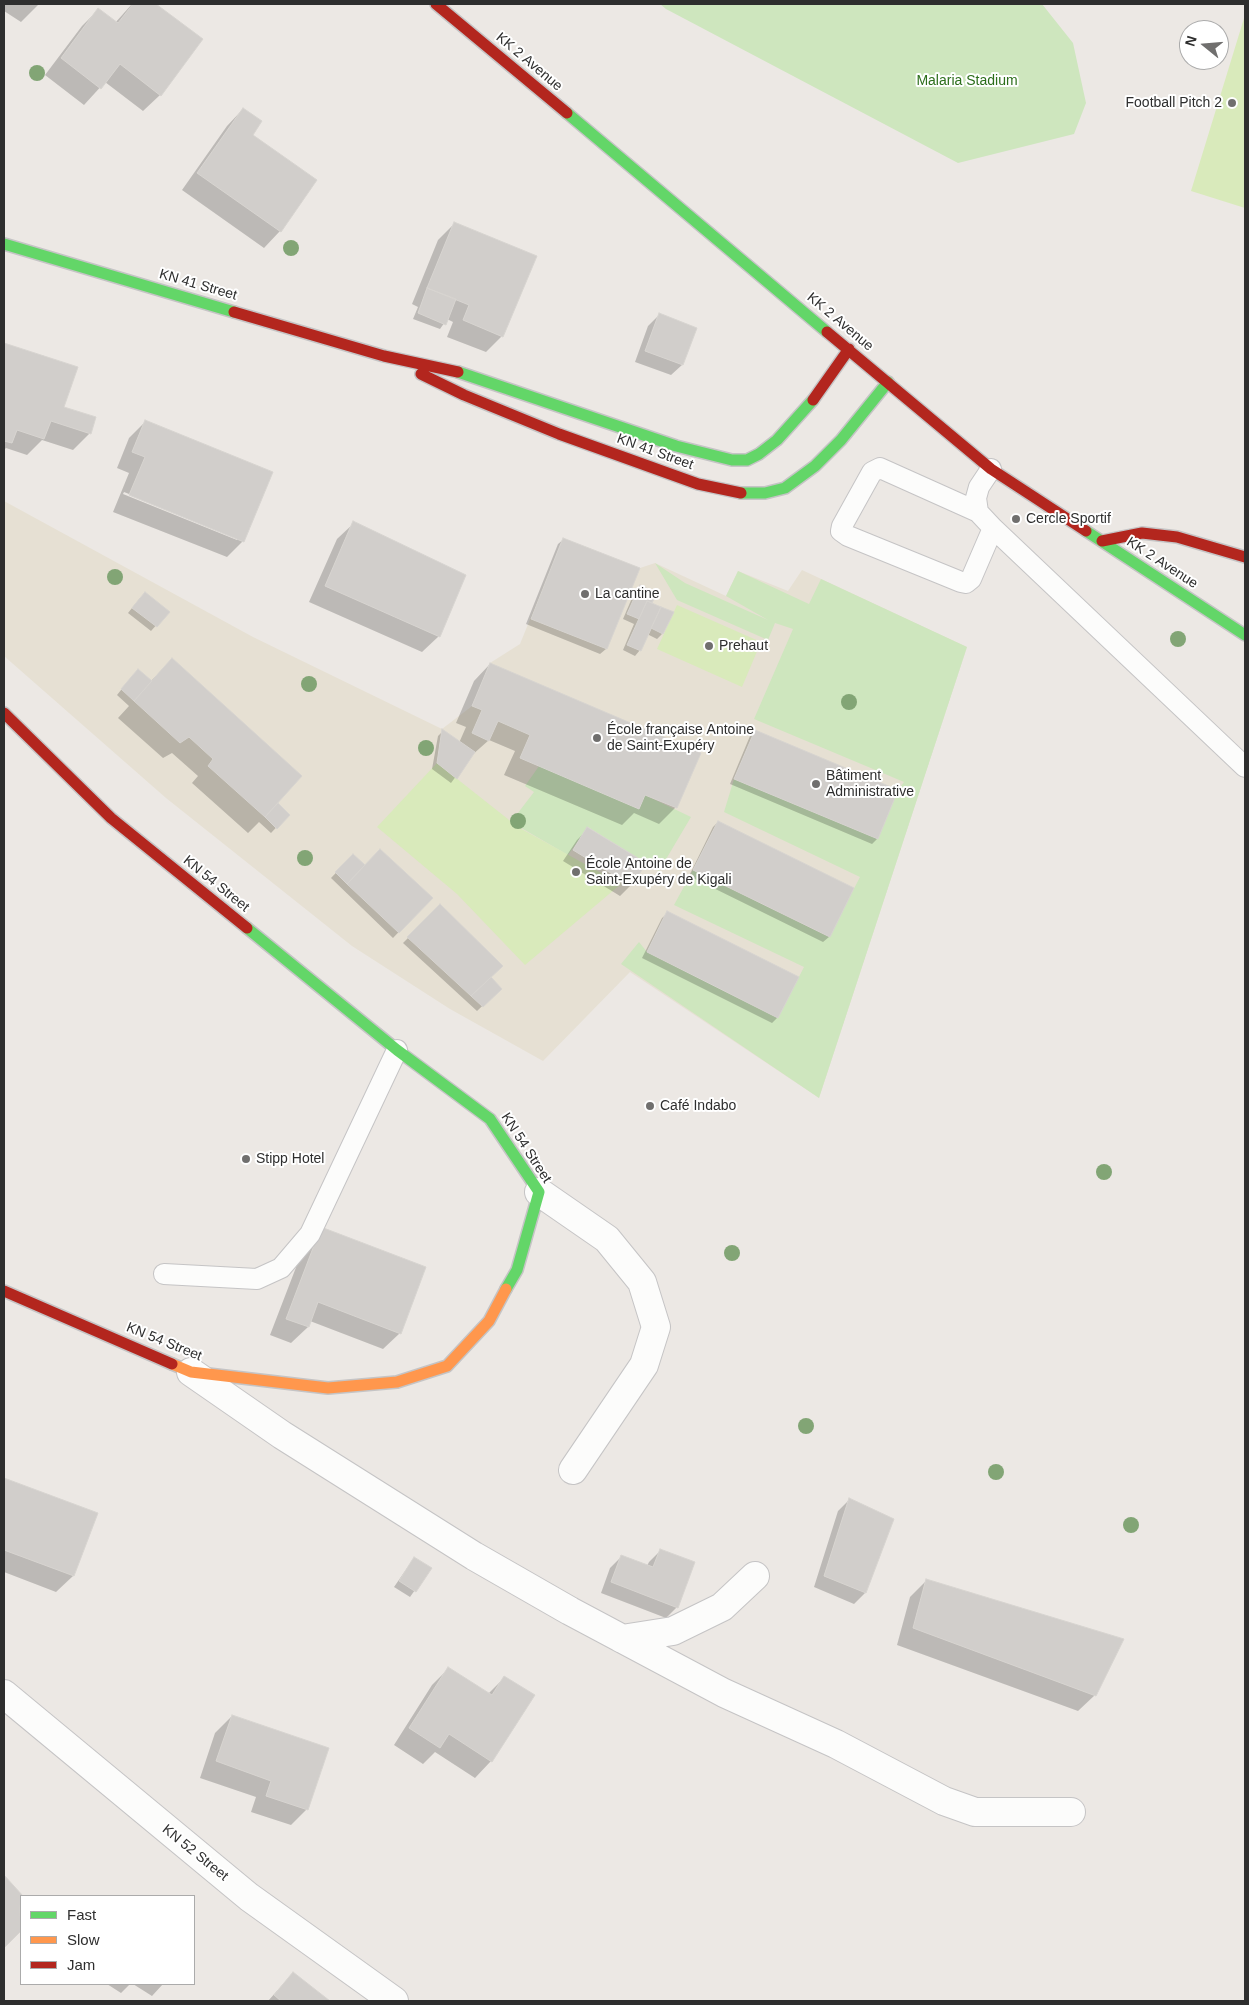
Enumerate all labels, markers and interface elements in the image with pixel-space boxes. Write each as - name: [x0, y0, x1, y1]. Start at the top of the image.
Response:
- north arrow: [1179, 20, 1229, 70]
- street label: KK 2 Avenue: [492, 29, 566, 95]
- text: N: [1181, 34, 1200, 48]
- park label: Malaria Stadium: [916, 73, 1018, 89]
- place label: Football Pitch 2: [1126, 95, 1222, 111]
- marker: Football Pitch 2: [1226, 97, 1238, 109]
- street label: KN 41 Street: [157, 266, 239, 304]
- street label: KK 2 Avenue: [803, 289, 877, 355]
- street label: KN 41 Street: [614, 430, 696, 474]
- place label: Cercle Sportif: [1026, 511, 1111, 527]
- marker: Cercle Sportif: [1010, 513, 1022, 525]
- street label: KK 2 Avenue: [1123, 534, 1201, 592]
- place label: La cantine: [595, 586, 660, 602]
- marker: La cantine: [579, 588, 591, 600]
- place label: Prehaut: [719, 638, 768, 654]
- marker: Prehaut: [703, 640, 715, 652]
- place label: École française Antoine de Saint-Exupéry: [607, 722, 754, 754]
- marker: École française Antoine de Saint-Exupéry: [591, 732, 603, 744]
- place label: Bâtiment Administrative: [826, 768, 914, 800]
- marker: Bâtiment Administrative: [810, 778, 822, 790]
- street label: KN 54 Street: [180, 852, 252, 916]
- place label: École Antoine de Saint-Exupéry de Kigali: [586, 856, 732, 889]
- marker: École Antoine de Saint-Exupéry de Kigali: [570, 866, 582, 878]
- place label: Café Indabo: [660, 1098, 736, 1114]
- marker: Café Indabo: [644, 1100, 656, 1112]
- street label: KN 54 Street: [497, 1110, 555, 1186]
- place label: Stipp Hotel: [256, 1151, 324, 1167]
- marker: Stipp Hotel: [240, 1153, 252, 1165]
- street label: KN 54 Street: [124, 1319, 204, 1365]
- street label: KN 52 Street: [159, 1821, 231, 1885]
- legend: [20, 1895, 195, 1985]
- text: Fast: [67, 1906, 96, 1923]
- text: Slow: [67, 1931, 100, 1948]
- text: Jam: [67, 1956, 95, 1973]

